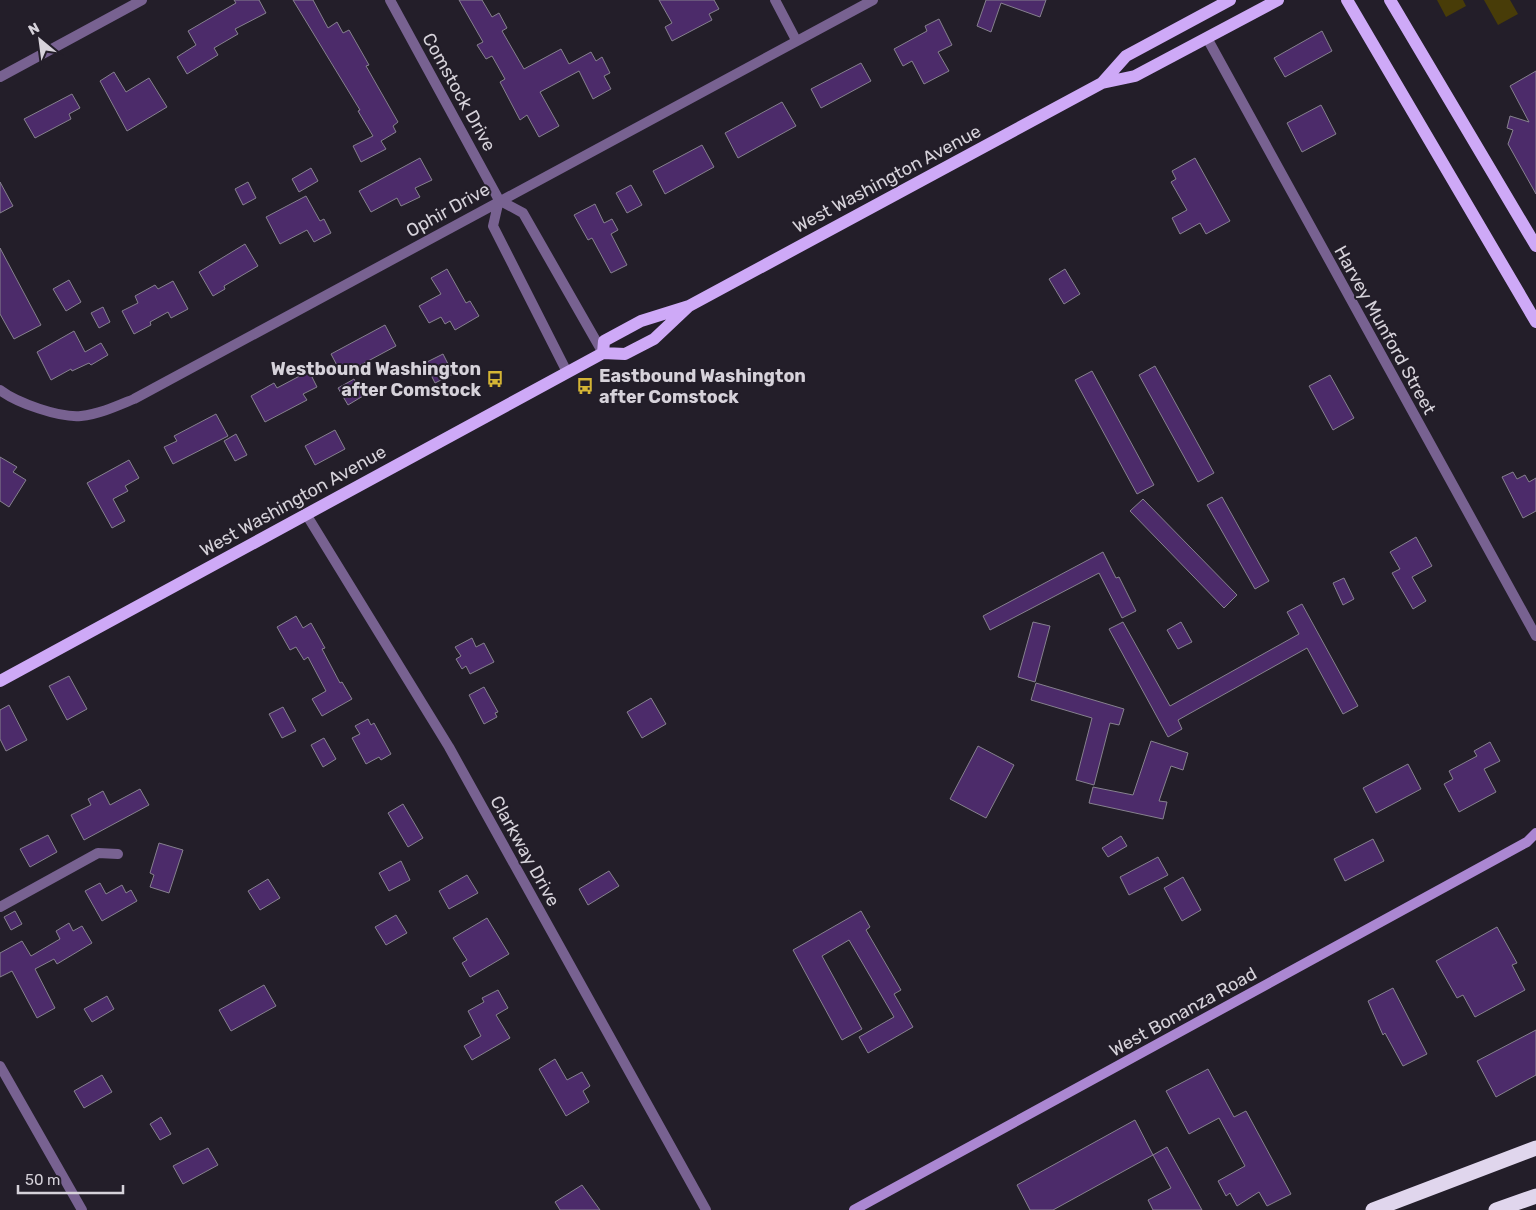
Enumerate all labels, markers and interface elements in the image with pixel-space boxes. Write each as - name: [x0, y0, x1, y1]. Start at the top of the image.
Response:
- north arrow: [15, 15, 65, 65]
- text: N: [25, 19, 42, 39]
- street label: Comstock Drive: [417, 29, 501, 155]
- street label: West Washington Avenue: [789, 120, 985, 238]
- street label: Ophir Drive: [402, 178, 494, 242]
- street label: Harvey Munford Street: [1329, 242, 1441, 418]
- place label: Westbound Washington after Comstock: [271, 358, 481, 401]
- place label: Eastbound Washington after Comstock: [599, 365, 806, 408]
- bus stop icon: Westbound Washington after Comstock: [485, 369, 505, 389]
- bus stop icon: Eastbound Washington after Comstock: [575, 376, 595, 396]
- street label: West Washington Avenue: [196, 441, 390, 561]
- street label: Clarkway Drive: [485, 792, 565, 910]
- street label: West Bonanza Road: [1106, 962, 1260, 1062]
- scale bar: [18, 1162, 122, 1194]
- text: 50 m: [25, 1171, 60, 1189]

